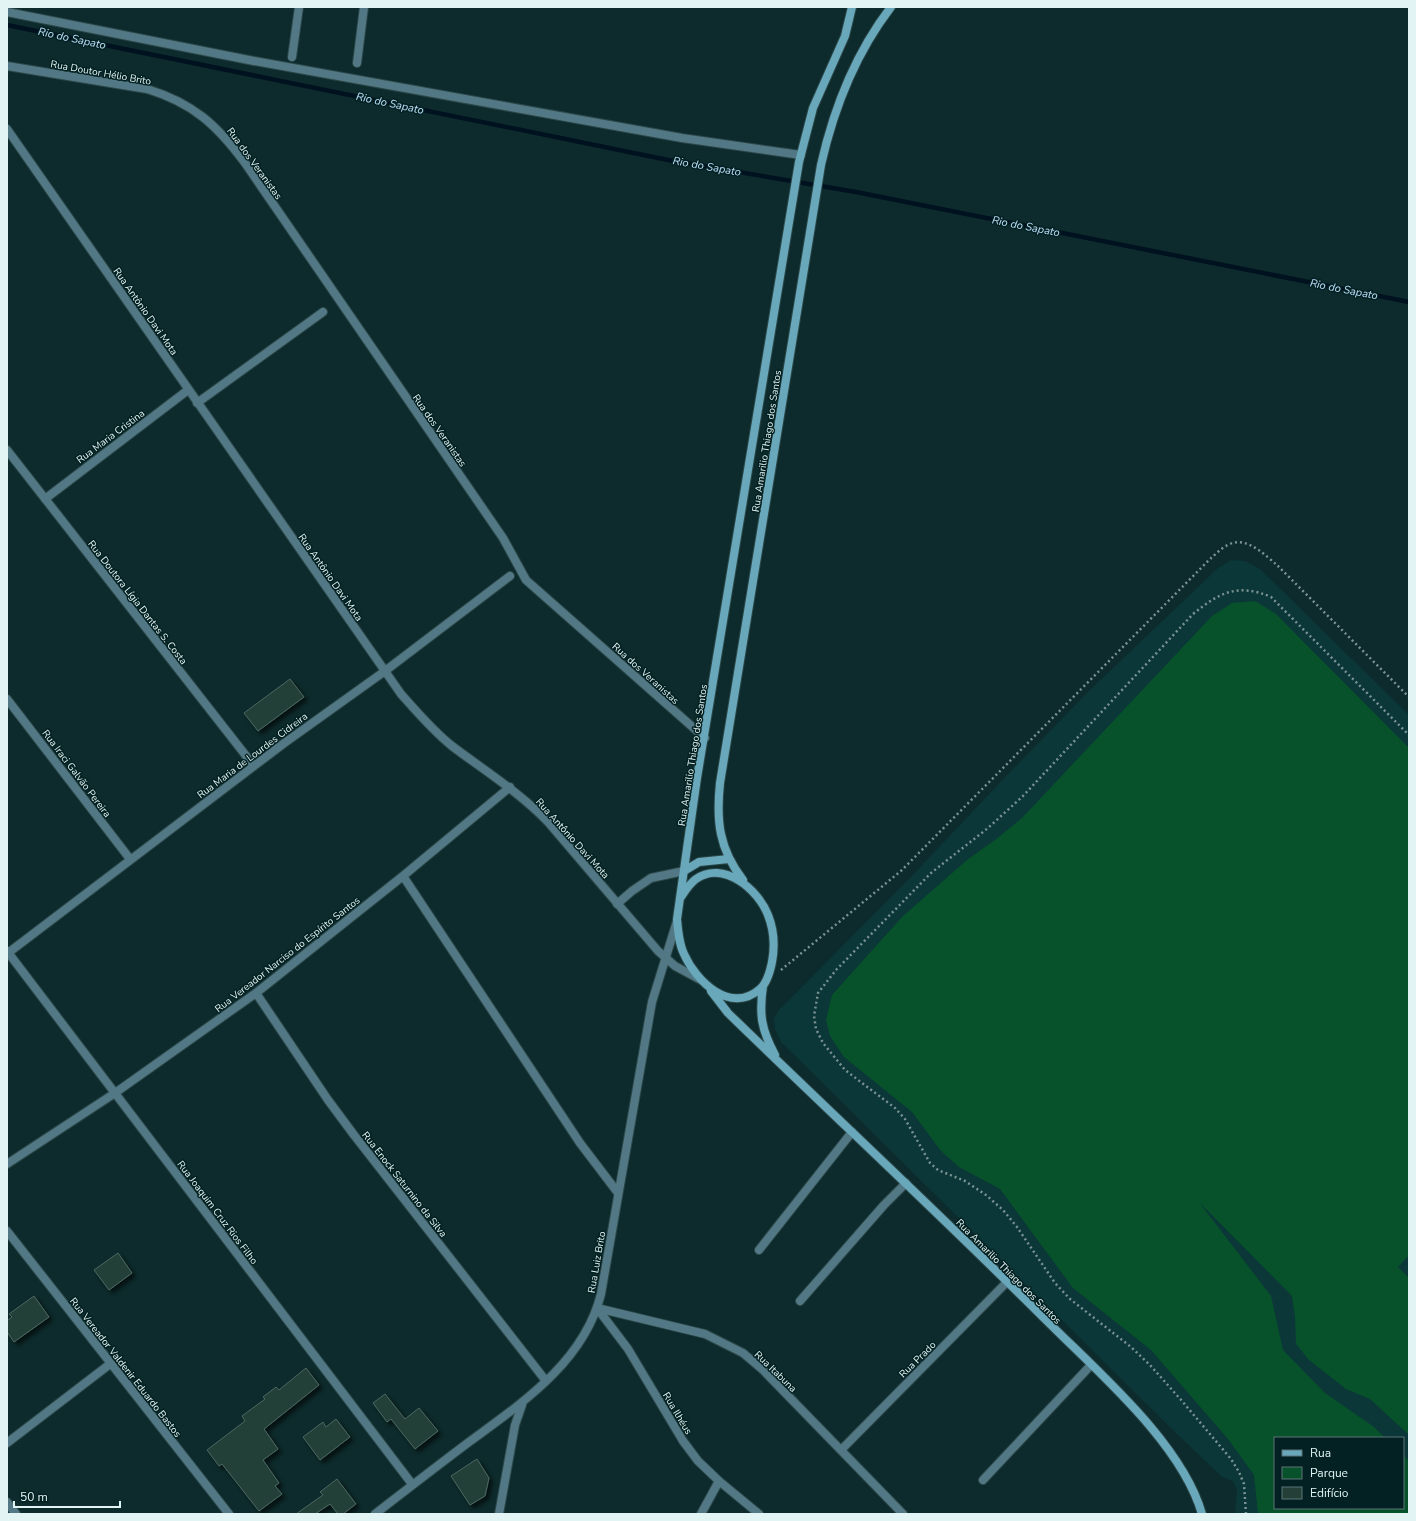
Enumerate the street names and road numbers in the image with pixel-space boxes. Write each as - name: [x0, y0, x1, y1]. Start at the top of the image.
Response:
- street label: Rua Doutor Hélio Brito: [49, 57, 153, 89]
- street label: Rua dos Veranistas: [223, 125, 285, 203]
- street label: Rua Antônio Davi Mota: [110, 265, 181, 358]
- street label: Rua Amarilio Thiago dos Santos: [749, 369, 785, 513]
- street label: Rua dos Veranistas: [409, 391, 470, 470]
- street label: Rua Maria Cristina: [74, 407, 148, 467]
- street label: Rua Antônio Davi Mota: [295, 531, 366, 624]
- street label: Rua Doutora Lígia Dantas S. Costa: [84, 538, 190, 668]
- street label: Rua dos Veranistas: [609, 640, 682, 708]
- street label: Rua Amarilio Thiago dos Santos: [675, 683, 711, 827]
- street label: Rua Maria de Lourdes Cidreira: [194, 710, 311, 802]
- street label: Rua Iraci Galvão Pereira: [39, 727, 114, 820]
- street label: Rua Antônio Davi Mota: [532, 795, 612, 882]
- street label: Rua Vereador Narciso do Espírito Santos: [212, 894, 363, 1016]
- street label: Rua Enock Saturnino da Silva: [358, 1129, 450, 1240]
- street label: Rua Joaquim Cruz Rios Filho: [174, 1158, 261, 1268]
- street label: Rua Amarilio Thiago dos Santos: [953, 1216, 1064, 1328]
- street label: Rua Luiz Brito: [585, 1230, 609, 1294]
- street label: Rua Vereador Valdenir Eduardo Bastos: [66, 1295, 184, 1441]
- street label: Rua Prado: [896, 1338, 939, 1381]
- street label: Rua Itabuna: [751, 1348, 800, 1395]
- street label: Rua Ilhéus: [659, 1390, 695, 1437]

